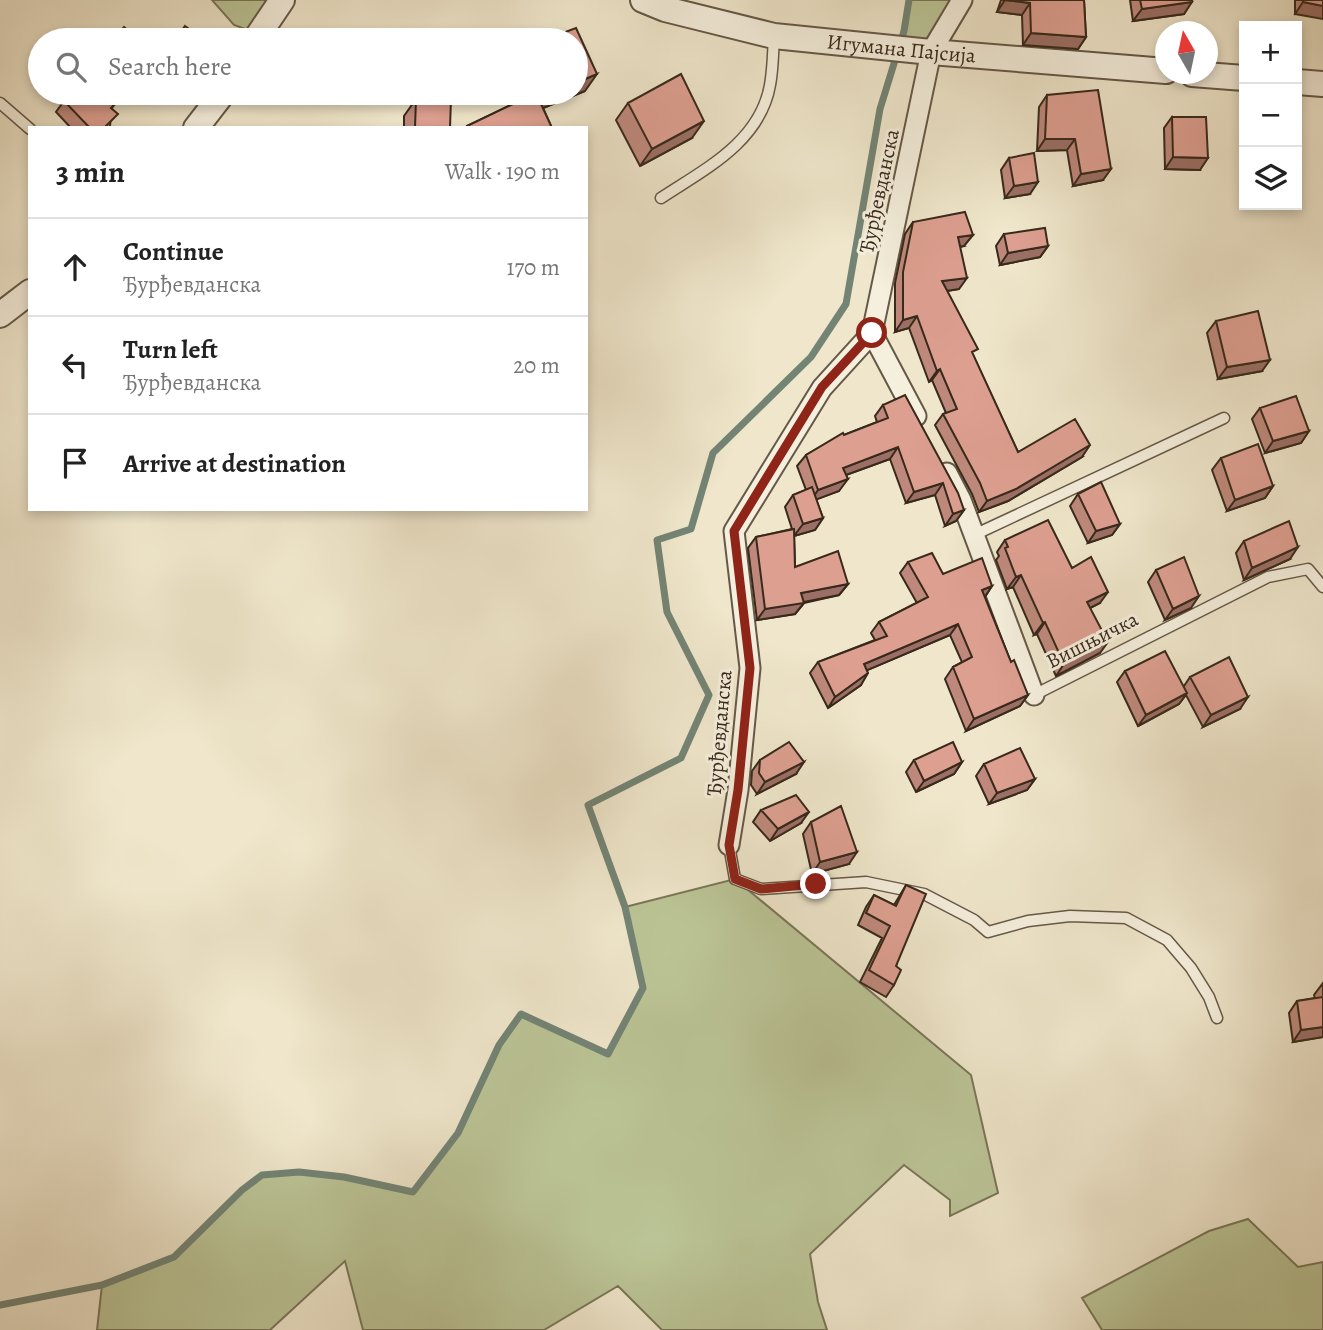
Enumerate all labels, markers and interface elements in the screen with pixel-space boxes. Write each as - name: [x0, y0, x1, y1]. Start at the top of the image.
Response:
- north arrow: [1155, 21, 1218, 84]
- map controls: [1239, 21, 1302, 210]
- button: +: [1239, 21, 1302, 84]
- street label: Игумана Пајсија: [825, 27, 977, 70]
- search box: [28, 28, 588, 105]
- icon: search: [52, 48, 90, 86]
- text: Search here: [108, 49, 232, 84]
- button: −: [1239, 84, 1302, 147]
- street label: Ђурђевданска: [852, 126, 906, 256]
- button: layers: [1239, 147, 1302, 210]
- text: 3 min: [56, 152, 125, 192]
- text: Walk · 190 m: [445, 156, 560, 187]
- text: Continue: [123, 234, 224, 269]
- icon: ahead: [56, 248, 94, 286]
- text: 170 m: [507, 252, 560, 283]
- text: Ђурђевданска: [123, 269, 261, 300]
- route start: [856, 317, 887, 348]
- text: Turn left: [123, 332, 218, 367]
- icon: left: [56, 346, 94, 384]
- text: 20 m: [513, 350, 560, 381]
- text: Ђурђевданска: [123, 367, 261, 398]
- icon: arrive: [56, 444, 94, 482]
- text: Arrive at destination: [123, 446, 346, 481]
- street label: Вишњичка: [1041, 605, 1143, 675]
- street label: Ђурђевданска: [700, 669, 738, 797]
- route end: [800, 868, 831, 899]

